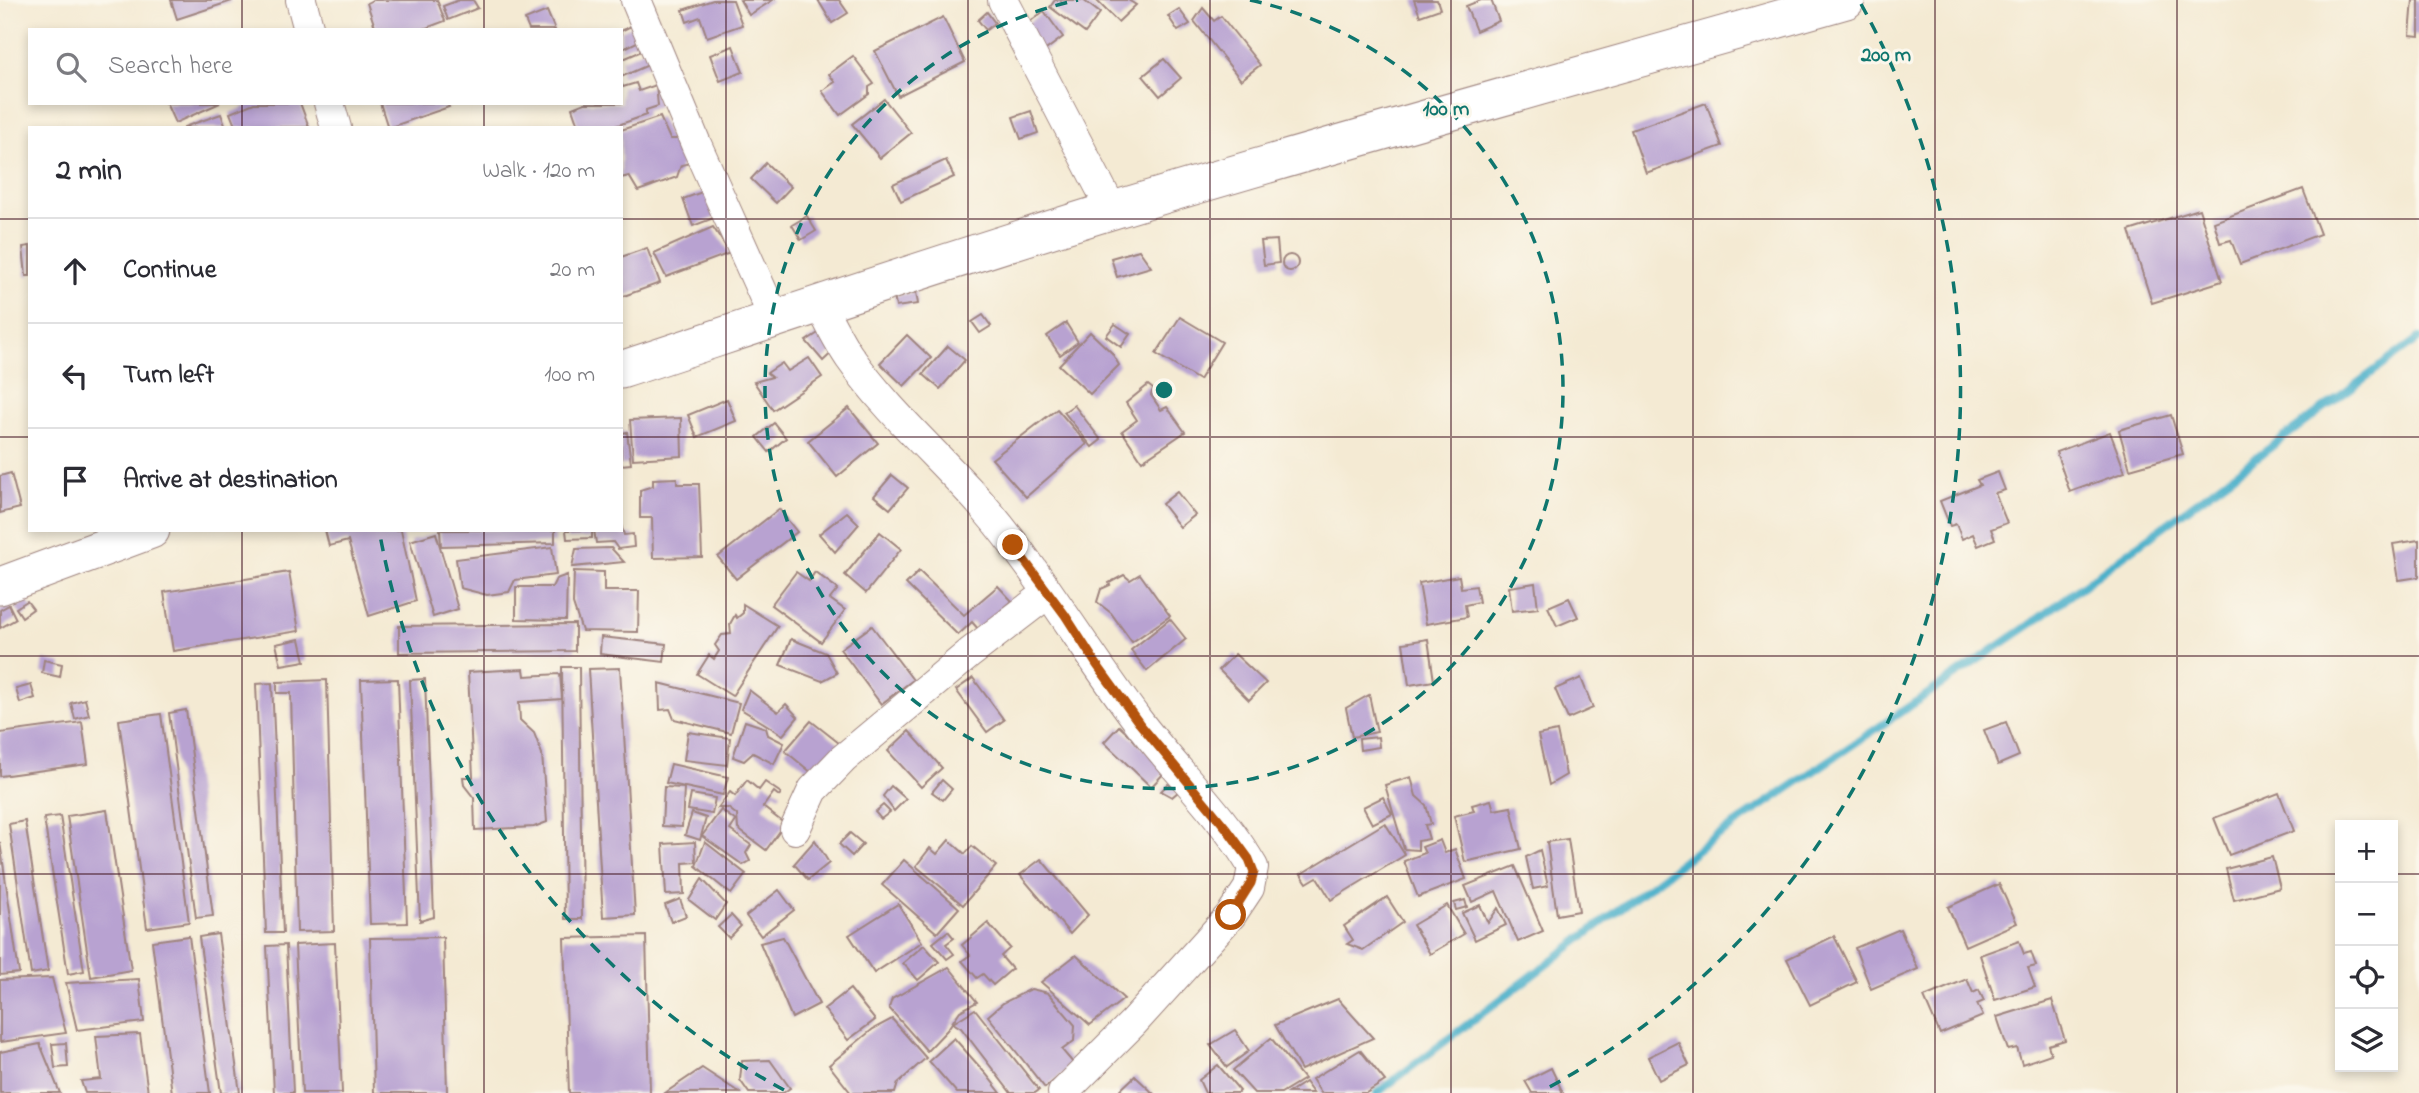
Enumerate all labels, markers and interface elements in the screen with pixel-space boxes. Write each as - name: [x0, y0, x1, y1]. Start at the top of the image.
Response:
- search box: [28, 28, 623, 105]
- text: 200 m: [1860, 41, 1911, 71]
- icon: search: [52, 48, 90, 86]
- text: Search here: [108, 48, 233, 86]
- text: 100 m: [1423, 95, 1469, 125]
- text: 2 min: [56, 150, 122, 194]
- text: Walk · 120 m: [482, 155, 595, 188]
- icon: ahead: [56, 252, 94, 290]
- text: Continue: [123, 252, 216, 290]
- text: 20 m: [550, 254, 595, 287]
- icon: left: [56, 357, 94, 395]
- text: Turn left: [123, 357, 214, 395]
- text: 100 m: [544, 359, 595, 392]
- centre of rings: [1152, 378, 1176, 402]
- icon: arrive: [56, 462, 94, 500]
- text: Arrive at destination: [123, 462, 338, 500]
- route end: [997, 529, 1028, 560]
- map controls: [2335, 820, 2398, 1072]
- button: +: [2335, 820, 2398, 883]
- button: −: [2335, 883, 2398, 946]
- route start: [1215, 899, 1246, 930]
- button: locate: [2335, 946, 2398, 1009]
- button: layers: [2335, 1009, 2398, 1072]

